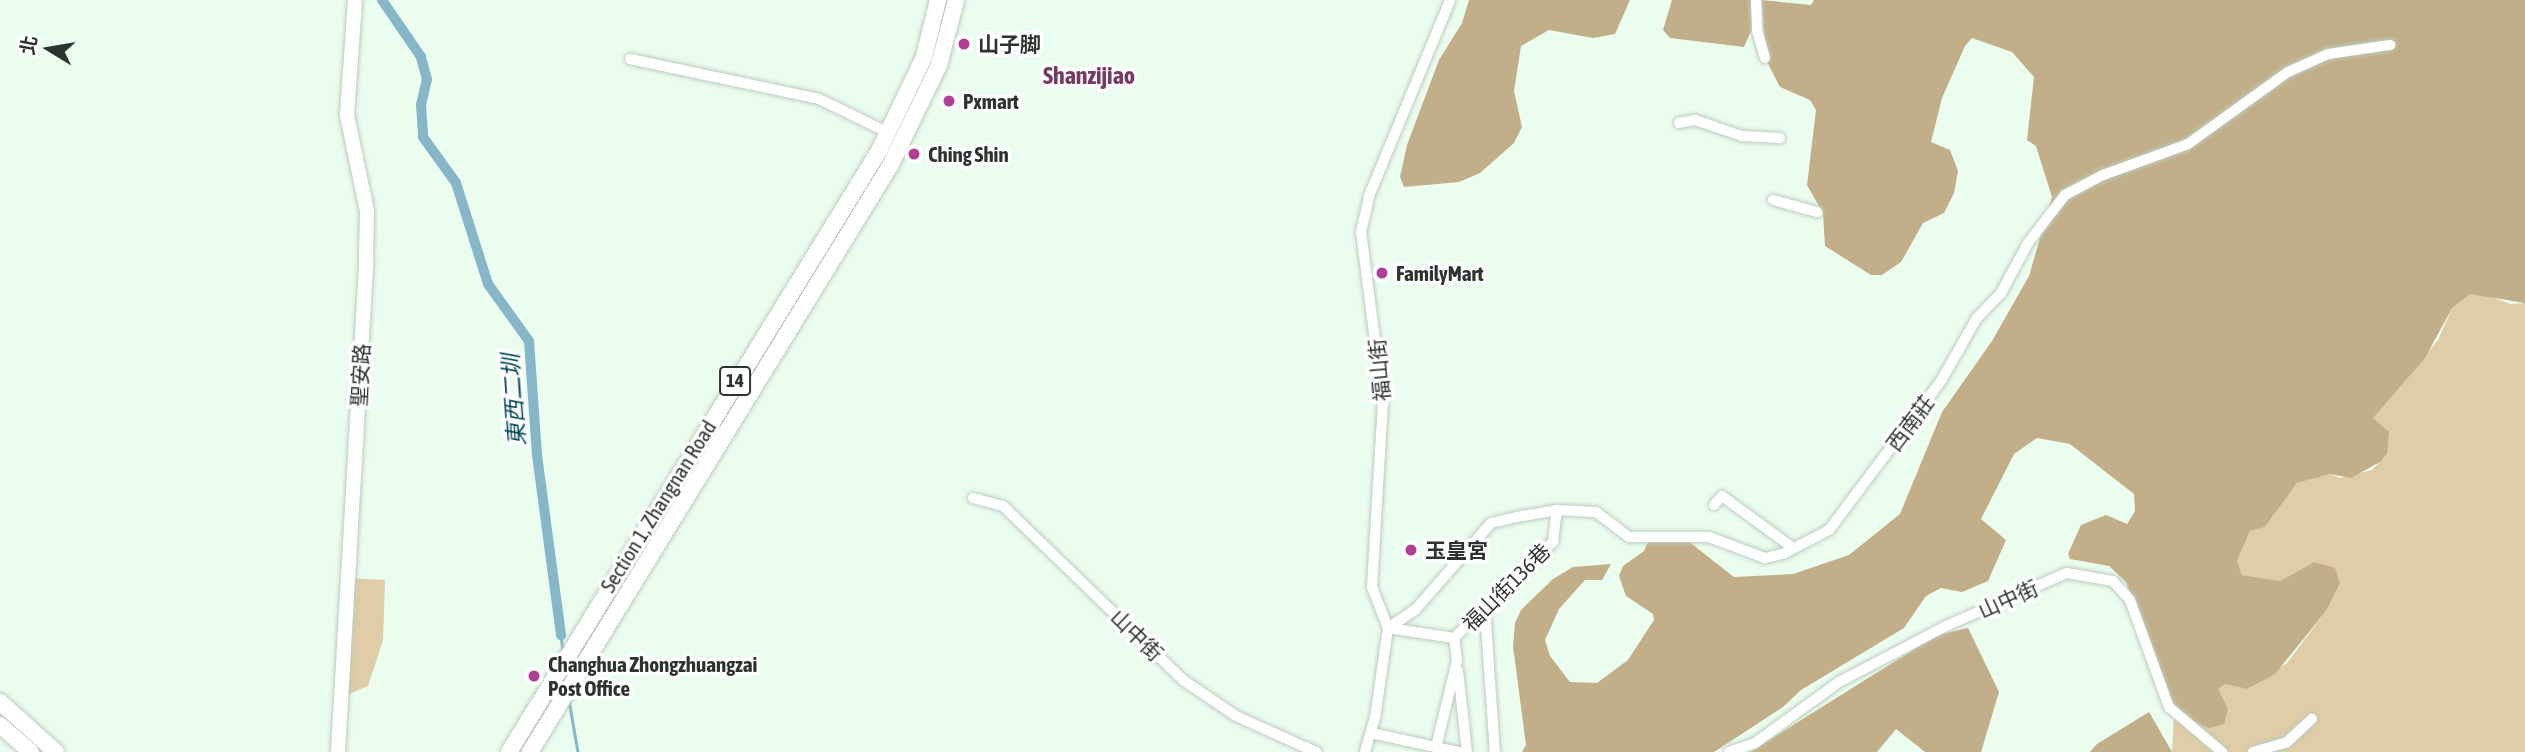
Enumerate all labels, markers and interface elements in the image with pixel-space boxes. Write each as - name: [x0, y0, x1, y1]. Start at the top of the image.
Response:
- north arrow: [14, 14, 84, 84]
- place label: 山子脚: [978, 31, 1041, 57]
- text: 北: [16, 34, 41, 56]
- marker: 山子脚: [956, 36, 972, 52]
- district label: Shanzijiao: [1043, 62, 1135, 90]
- place label: Pxmart: [963, 88, 1019, 114]
- marker: Pxmart: [941, 93, 957, 109]
- place label: Ching Shin: [928, 141, 1009, 167]
- marker: Ching Shin: [906, 146, 922, 162]
- place label: FamilyMart: [1396, 260, 1484, 286]
- marker: FamilyMart: [1374, 265, 1390, 281]
- street label: 福山街: [1364, 338, 1394, 402]
- street label: 聖安路: [346, 343, 374, 407]
- water label: 東西二圳: [497, 353, 531, 447]
- road number: 14: [718, 366, 752, 396]
- street label: 西南莊: [1881, 390, 1939, 456]
- street label: Section 1, Zhangnan Road: [595, 415, 721, 597]
- place label: 玉皇宮: [1425, 537, 1488, 563]
- street label: 福山街136巷: [1457, 538, 1555, 636]
- marker: 玉皇宮: [1403, 542, 1419, 558]
- street label: 山中街: [1974, 575, 2042, 623]
- street label: 山中街: [1106, 604, 1168, 666]
- place label: Changhua Zhongzhuangzai Post Office: [548, 651, 757, 701]
- marker: Changhua Zhongzhuangzai Post Office: [526, 668, 542, 684]

